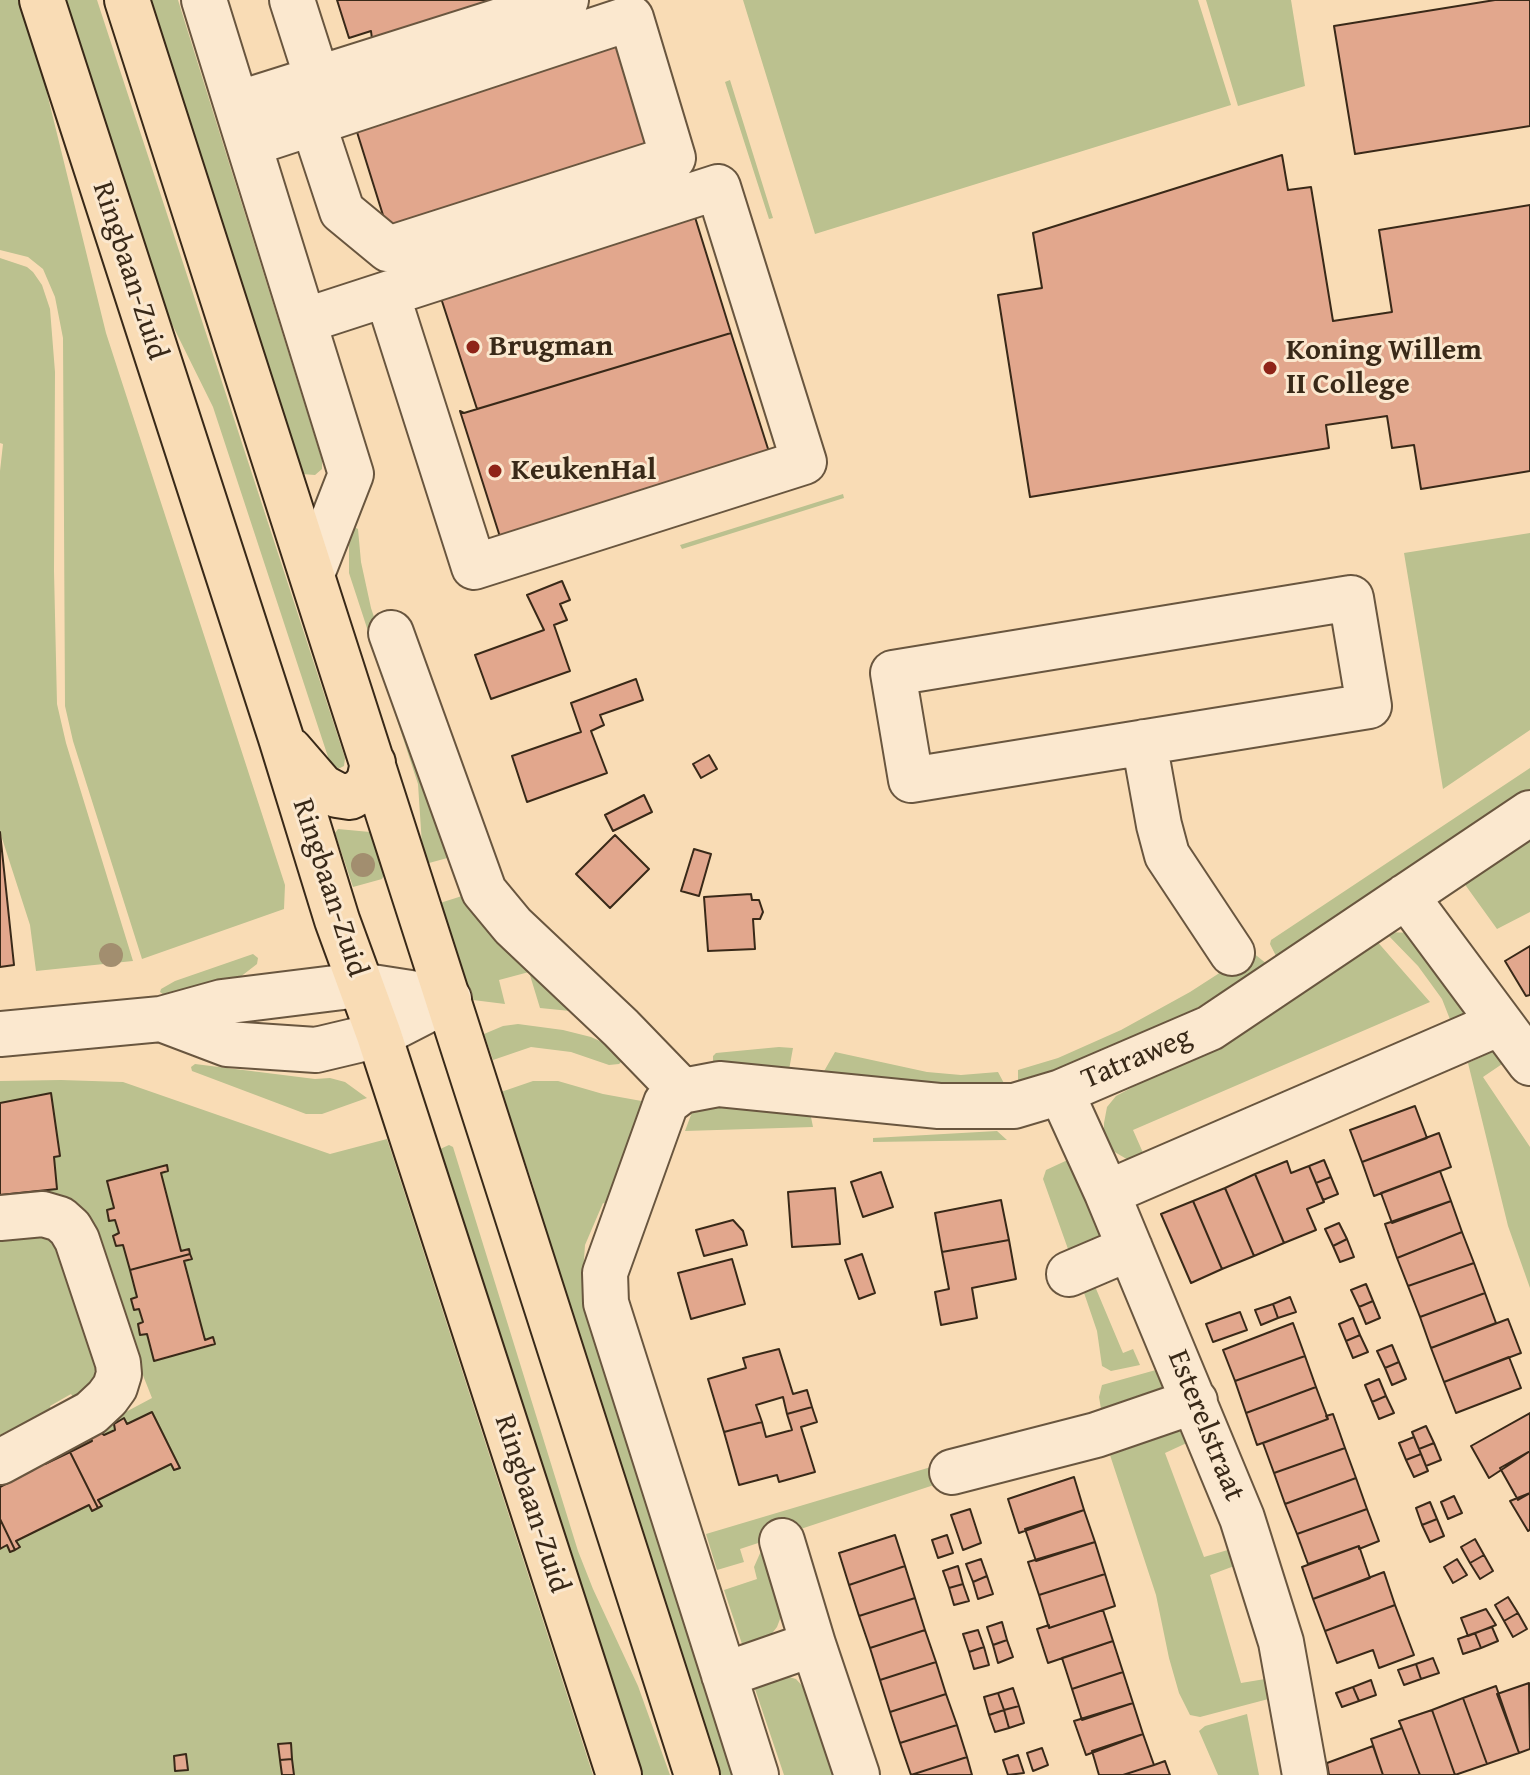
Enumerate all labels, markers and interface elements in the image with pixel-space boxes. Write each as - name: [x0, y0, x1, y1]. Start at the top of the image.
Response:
- street label: Ringbaan-Zuid: [83, 177, 175, 365]
- place label: Brugman: [489, 329, 613, 365]
- place label: Koning Willem II College: [1286, 333, 1482, 404]
- marker: Brugman: [464, 338, 482, 356]
- marker: Koning Willem II College: [1261, 359, 1279, 377]
- place label: KeukenHal: [511, 453, 656, 489]
- marker: KeukenHal: [486, 462, 504, 480]
- street label: Ringbaan-Zuid: [283, 794, 375, 982]
- street label: Tatraweg: [1077, 1020, 1197, 1098]
- street label: Esterelstraat: [1158, 1345, 1252, 1507]
- street label: Ringbaan-Zuid: [485, 1410, 577, 1598]

